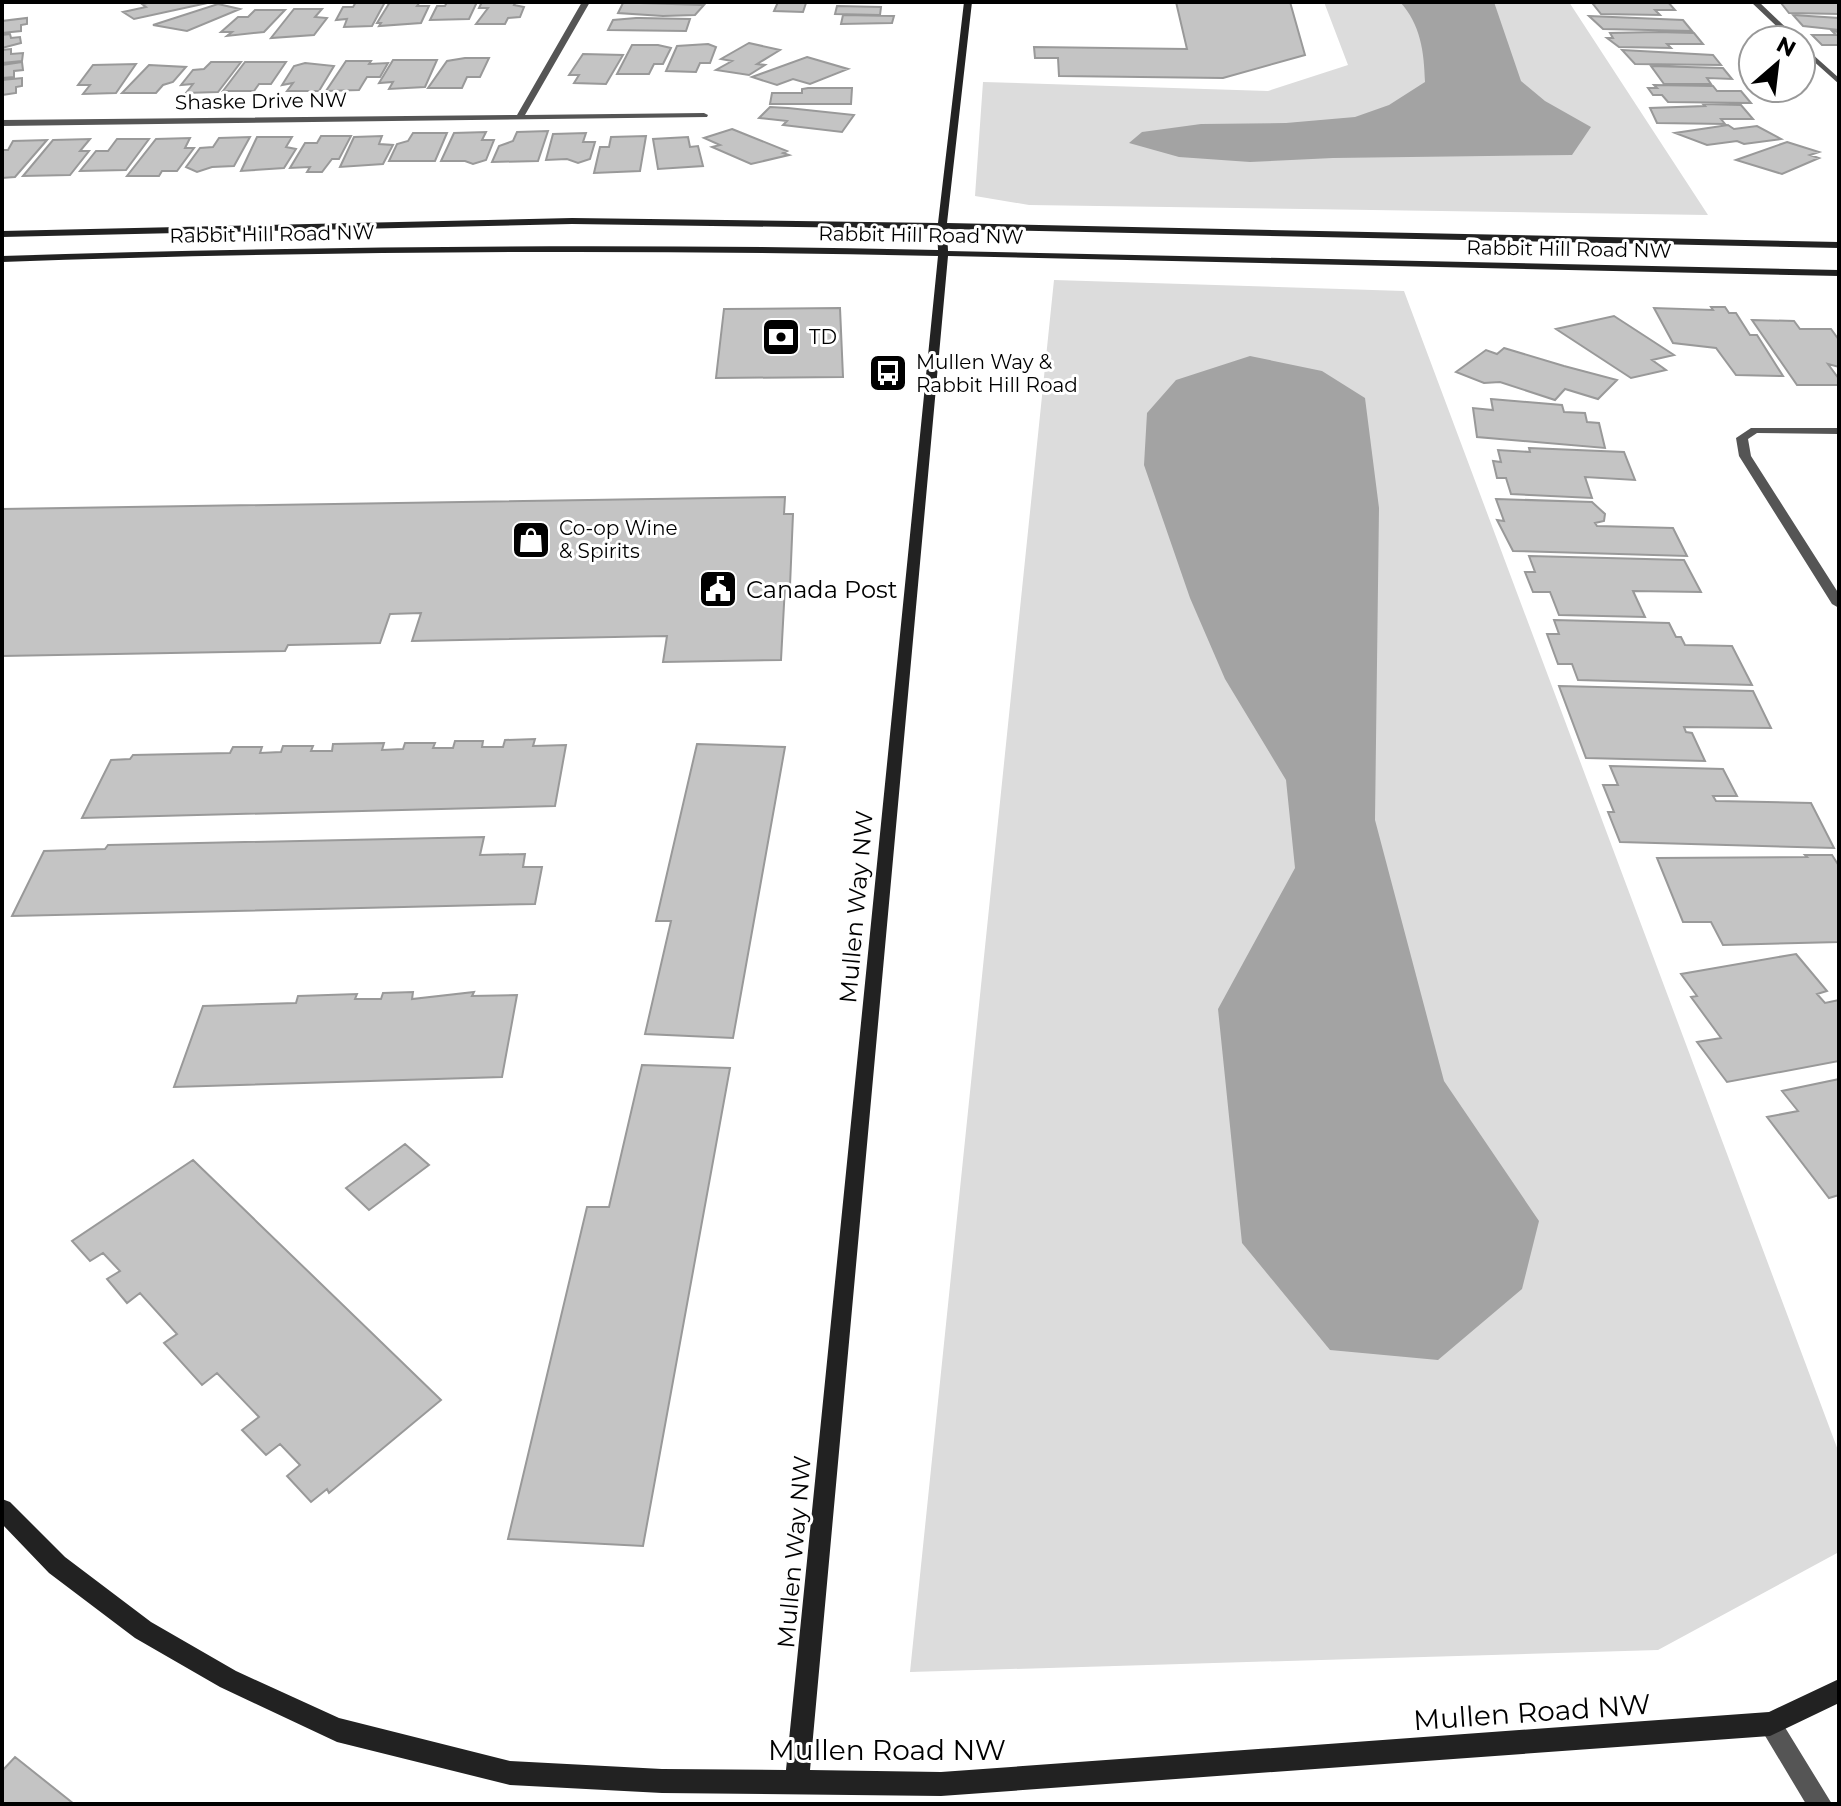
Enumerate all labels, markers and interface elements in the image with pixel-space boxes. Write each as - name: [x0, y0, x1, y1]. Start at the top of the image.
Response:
- north arrow: [1737, 24, 1817, 104]
- text: N: [1772, 31, 1800, 63]
- street label: Shaske Drive NW: [175, 88, 347, 114]
- street label: Rabbit Hill Road NW: [169, 220, 375, 248]
- street label: Rabbit Hill Road NW: [818, 221, 1024, 249]
- street label: Rabbit Hill Road NW: [1466, 235, 1672, 263]
- bank icon: TD: [760, 316, 802, 358]
- place label: TD: [809, 325, 837, 349]
- place label: Mullen Way & Rabbit Hill Road: [916, 350, 1078, 397]
- bus stop icon: Mullen Way & Rabbit Hill Road: [867, 352, 909, 394]
- place label: Co-op Wine & Spirits: [559, 516, 678, 563]
- shop icon: Co-op Wine & Spirits: [510, 519, 552, 561]
- public building icon: Canada Post: [697, 568, 739, 610]
- place label: Canada Post: [746, 575, 898, 604]
- street label: Mullen Way NW: [833, 810, 879, 1004]
- street label: Mullen Way NW: [771, 1455, 817, 1649]
- street label: Mullen Road NW: [1412, 1687, 1652, 1737]
- street label: Mullen Road NW: [768, 1733, 1006, 1767]

